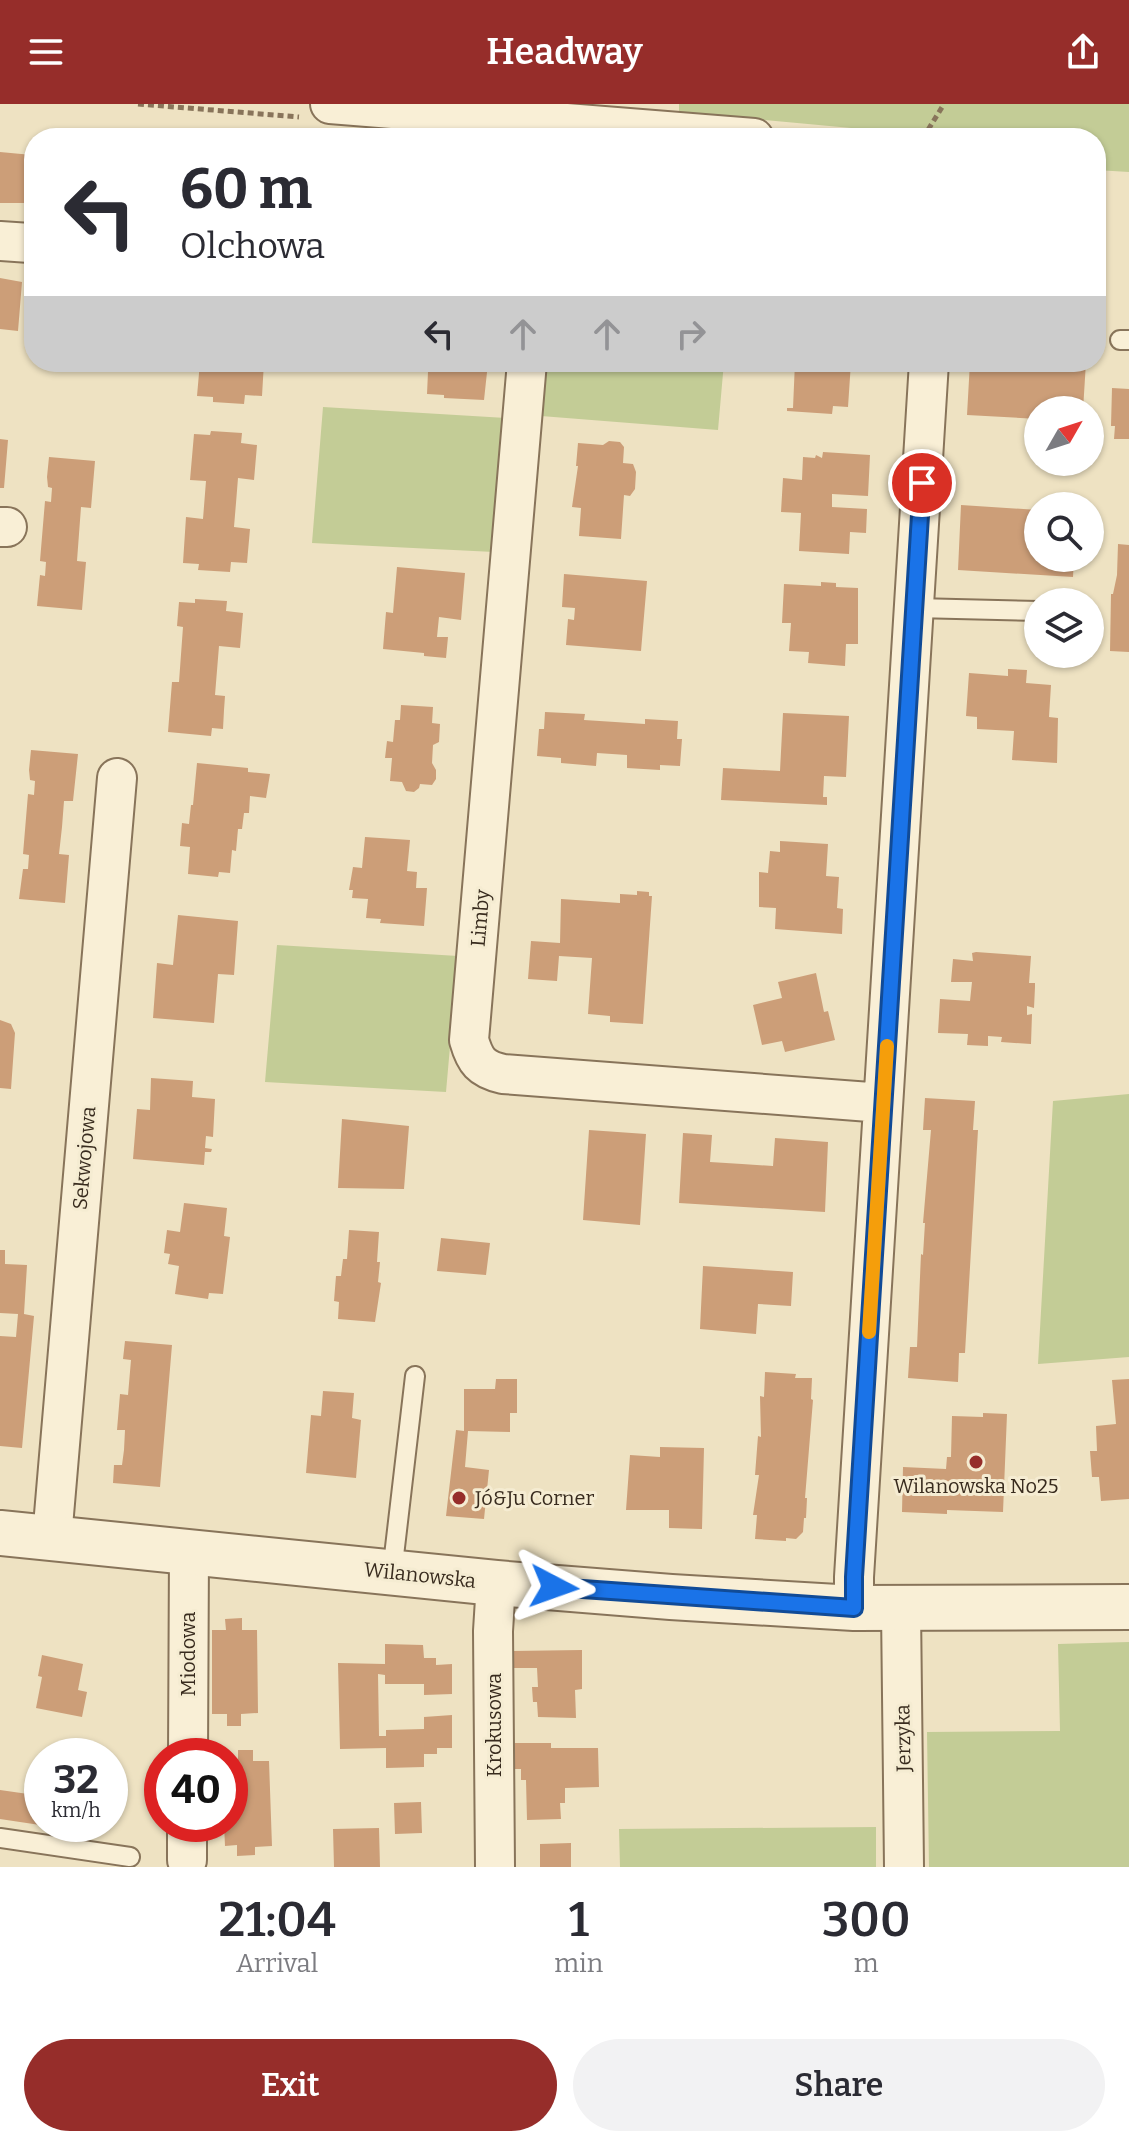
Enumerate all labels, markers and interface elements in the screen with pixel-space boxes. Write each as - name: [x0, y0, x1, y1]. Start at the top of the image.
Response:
- icon: menu: [24, 30, 68, 74]
- text: Headway: [486, 30, 643, 74]
- icon: share: [1061, 30, 1105, 74]
- text: 60 m: [180, 156, 312, 223]
- icon: left: [48, 160, 152, 264]
- text: Olchowa: [180, 224, 325, 268]
- icon: left: [417, 312, 461, 356]
- icon: ahead: [501, 312, 545, 356]
- icon: ahead: [585, 312, 629, 356]
- icon: right: [669, 312, 713, 356]
- north arrow: [1024, 396, 1104, 476]
- map controls: [1024, 396, 1104, 668]
- pin: [888, 449, 956, 517]
- icon: arrive: [900, 461, 944, 505]
- button: search: [1024, 492, 1104, 572]
- button: layers: [1024, 588, 1104, 668]
- street label: Limby: [466, 888, 494, 948]
- street label: Sekwojowa: [68, 1105, 101, 1211]
- marker: Wilanowska No25: [967, 1453, 985, 1471]
- place label: Wilanowska No25: [893, 1474, 1059, 1498]
- place label: Jó&Ju Corner: [474, 1486, 594, 1510]
- marker: Jó&Ju Corner: [450, 1489, 468, 1507]
- position arrow: [512, 1545, 596, 1629]
- street label: Wilanowska: [363, 1557, 477, 1593]
- street label: Miodowa: [176, 1612, 200, 1696]
- street label: Krokusowa: [482, 1673, 506, 1777]
- street label: Jerzyka: [890, 1704, 916, 1773]
- speed limit sign: 40: [144, 1738, 248, 1842]
- text: 32: [53, 1756, 99, 1804]
- text: km/h: [51, 1798, 101, 1822]
- text: 21:04: [218, 1891, 336, 1949]
- text: 1: [569, 1891, 589, 1949]
- text: 300: [822, 1891, 911, 1949]
- text: Arrival: [236, 1948, 318, 1979]
- text: min: [554, 1948, 603, 1979]
- text: m: [854, 1948, 879, 1979]
- button: Exit: [24, 2039, 557, 2131]
- button: Share: [573, 2039, 1105, 2131]

